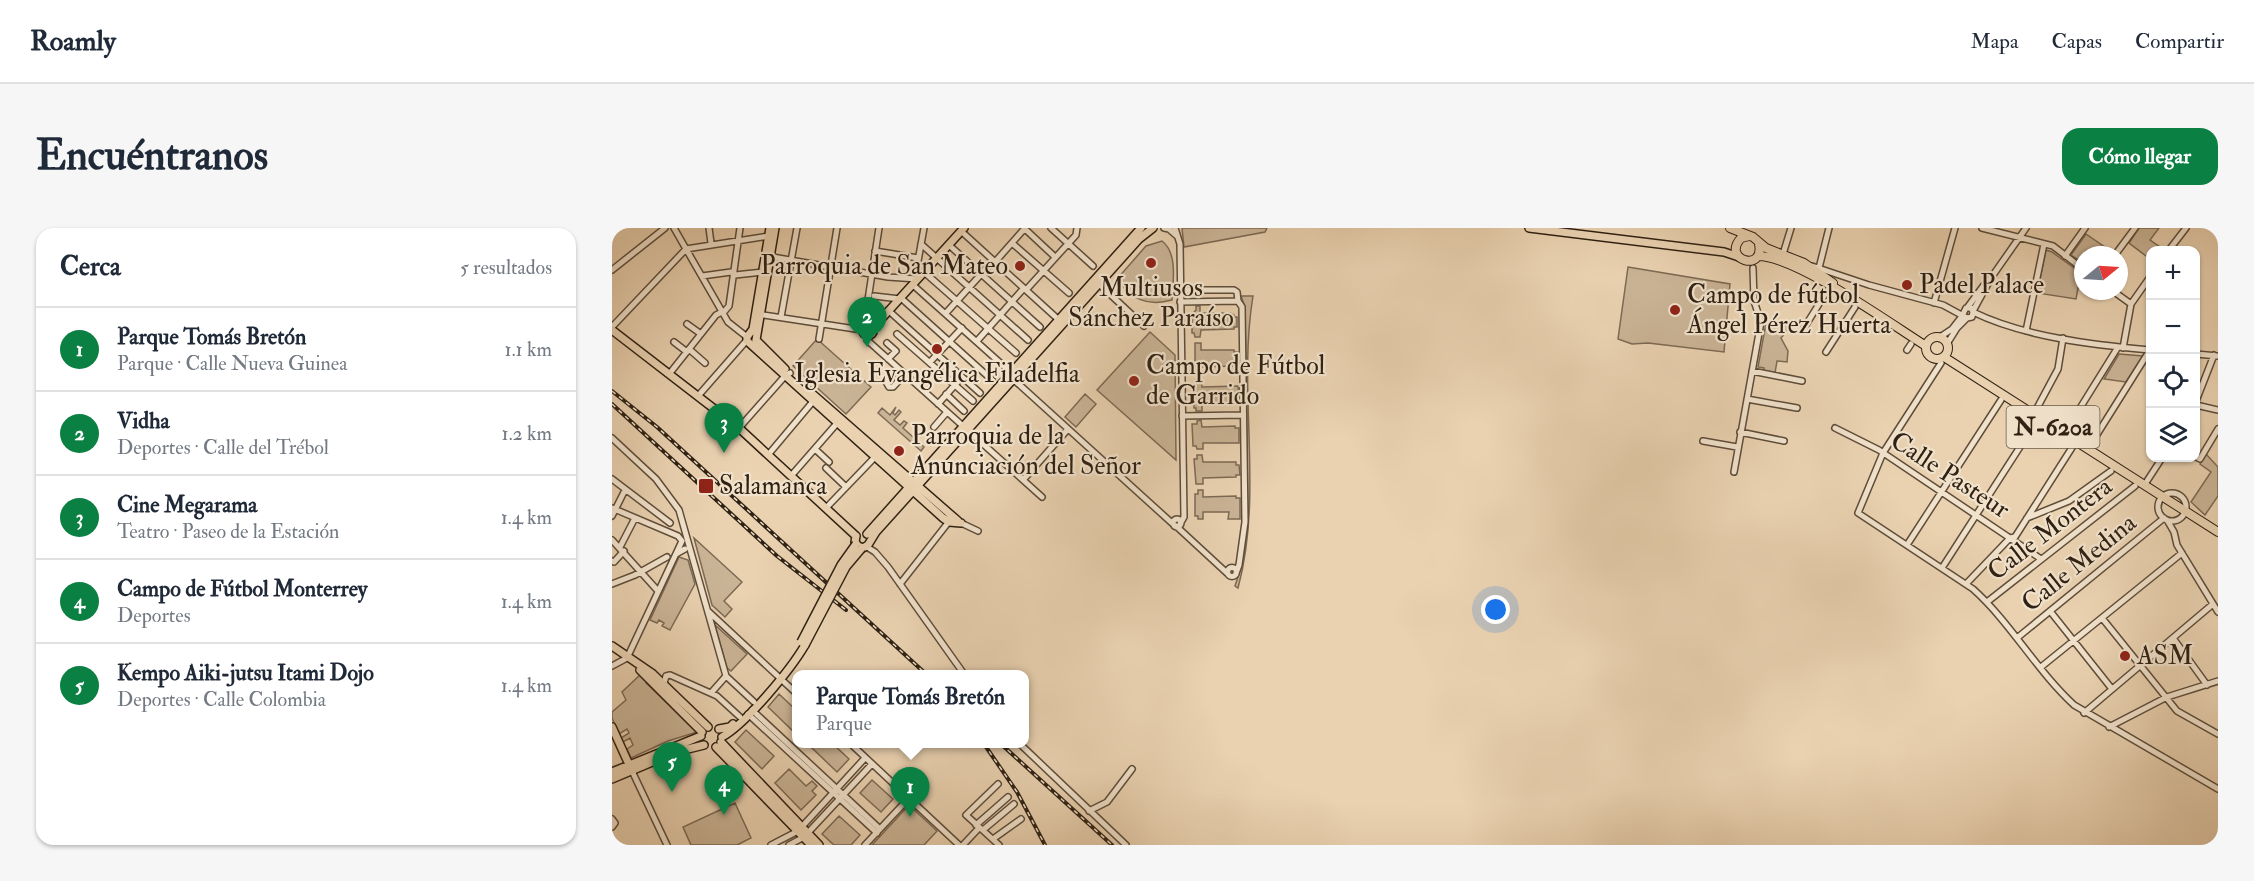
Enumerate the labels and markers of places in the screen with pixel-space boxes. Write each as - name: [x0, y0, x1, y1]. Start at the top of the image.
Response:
- place label: Parroquia de San Mateo: [760, 250, 1008, 282]
- marker: Multiusos Sánchez Paraíso: [1144, 256, 1158, 270]
- marker: Parroquia de San Mateo: [1013, 259, 1027, 273]
- place label: Padel Palace: [1919, 269, 2044, 301]
- place label: Multiusos Sánchez Paraíso: [1068, 272, 1234, 334]
- marker: Padel Palace: [1900, 278, 1914, 292]
- place label: Campo de fútbol Ángel Pérez Huerta: [1686, 279, 1891, 341]
- pin: 2: [848, 298, 886, 347]
- marker: Campo de fútbol Ángel Pérez Huerta: [1668, 303, 1682, 317]
- marker: Iglesia Evangélica Filadelfia: [930, 342, 944, 356]
- place label: Campo de Fútbol de Garrido: [1146, 350, 1326, 412]
- place label: Iglesia Evangélica Filadelfia: [794, 358, 1080, 390]
- marker: Campo de Fútbol de Garrido: [1127, 374, 1141, 388]
- pin: 3: [704, 404, 744, 453]
- place label: Parroquia de la Anunciación del Señor: [910, 420, 1141, 482]
- marker: Parroquia de la Anunciación del Señor: [892, 444, 906, 458]
- place label: Salamanca: [719, 470, 827, 502]
- marker: Salamanca: [697, 477, 715, 495]
- place label: ASM: [2136, 640, 2193, 672]
- marker: ASM: [2118, 649, 2132, 663]
- pin: 5: [652, 742, 692, 792]
- pin: 4: [704, 766, 744, 815]
- pin: 1: [890, 768, 930, 817]

